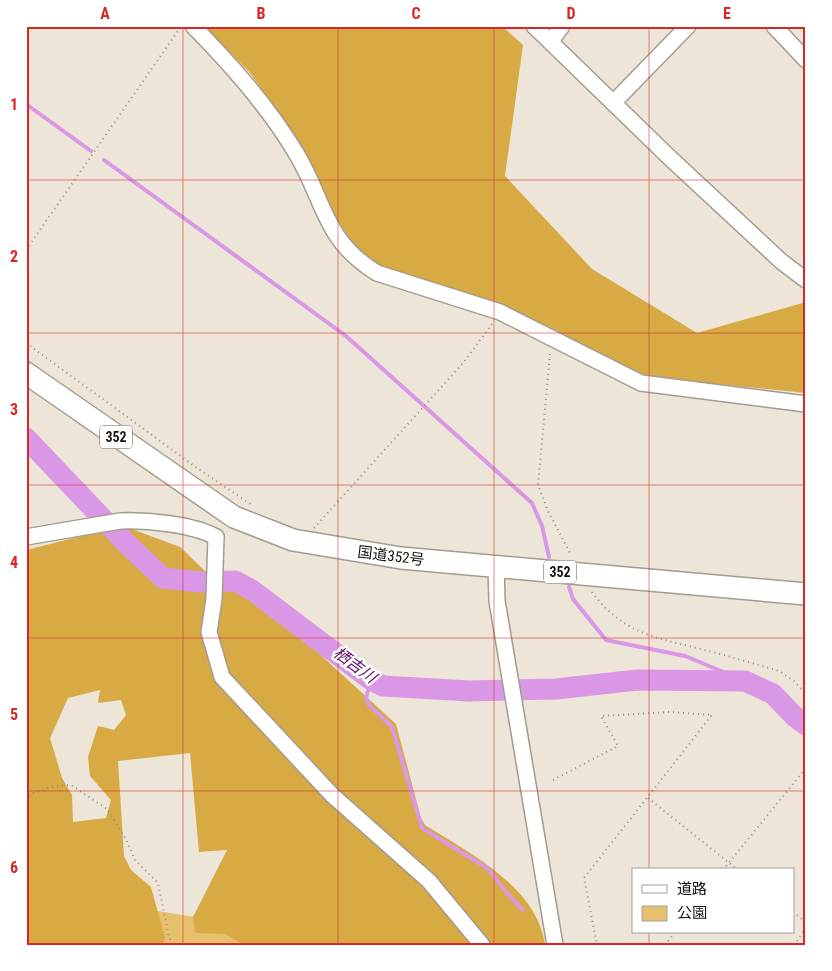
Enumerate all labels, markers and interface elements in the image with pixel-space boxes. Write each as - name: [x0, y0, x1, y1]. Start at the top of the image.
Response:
- text: A: [100, 4, 110, 23]
- text: B: [257, 4, 266, 23]
- text: C: [411, 4, 421, 23]
- text: D: [566, 4, 576, 23]
- text: E: [723, 4, 731, 23]
- text: 1: [10, 95, 18, 114]
- text: 2: [10, 247, 18, 266]
- text: 3: [10, 400, 18, 419]
- road number: 352: [100, 426, 132, 448]
- street label: 国道352号: [357, 543, 425, 569]
- text: 4: [10, 553, 18, 572]
- road number: 352: [544, 560, 576, 584]
- water label: 栖吉川: [330, 643, 382, 688]
- text: 5: [10, 705, 18, 724]
- text: 6: [10, 858, 18, 877]
- legend: [632, 868, 794, 934]
- text: 道路: [677, 880, 707, 898]
- text: 公園: [677, 904, 707, 922]

